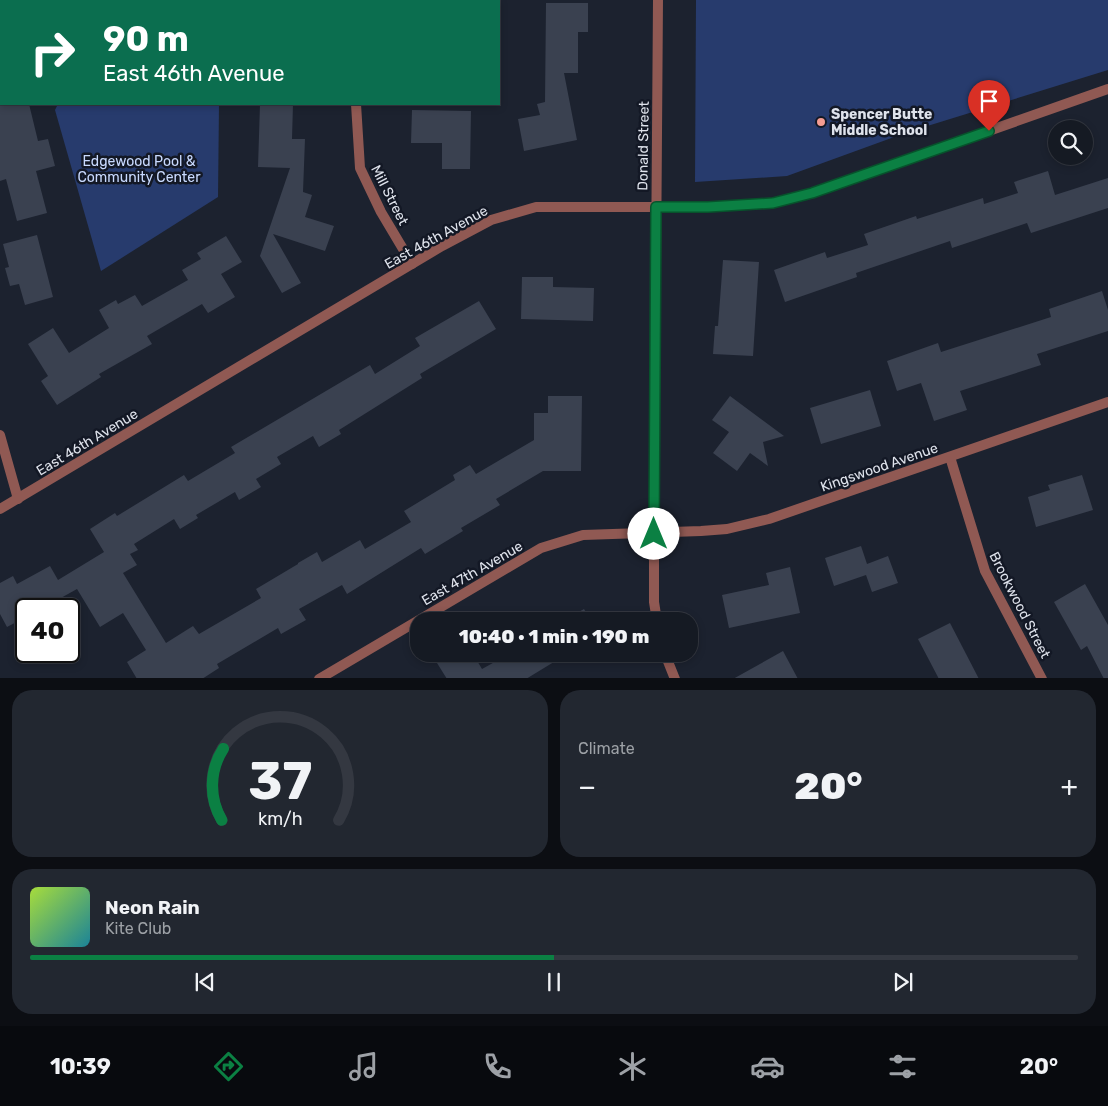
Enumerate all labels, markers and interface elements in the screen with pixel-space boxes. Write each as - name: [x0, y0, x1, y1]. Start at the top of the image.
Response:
- text: 90 m: [103, 18, 189, 60]
- icon: right: [20, 20, 85, 85]
- text: East 46th Avenue: [103, 60, 284, 87]
- pin: [968, 80, 1010, 131]
- icon: arrive: [975, 87, 1003, 115]
- street label: Donald Street: [634, 101, 653, 191]
- place label: Spencer Butte Middle School: [831, 106, 932, 139]
- marker: Spencer Butte Middle School: [815, 116, 827, 128]
- map controls: [1048, 120, 1093, 165]
- button: search: [1048, 120, 1093, 165]
- park label: Edgewood Pool & Community Center: [78, 153, 201, 186]
- street label: Mill Street: [367, 162, 412, 229]
- street label: East 46th Avenue: [382, 202, 491, 273]
- street label: East 46th Avenue: [33, 405, 141, 479]
- street label: Kingswood Avenue: [818, 439, 940, 496]
- position arrow: [627, 507, 679, 559]
- street label: East 47th Avenue: [419, 538, 526, 609]
- street label: Brookwood Street: [985, 549, 1054, 662]
- speed limit sign: 40: [15, 598, 80, 663]
- text: 10:40 · 1 min · 190 m: [459, 625, 649, 648]
- text: Climate: [578, 739, 635, 758]
- text: 37: [248, 750, 312, 812]
- text: 20°: [794, 763, 863, 809]
- text: −: [578, 770, 596, 803]
- text: +: [1061, 770, 1078, 803]
- text: km/h: [258, 808, 302, 829]
- text: Neon Rain: [105, 896, 200, 919]
- text: Kite Club: [105, 919, 171, 938]
- icon: previous: [191, 968, 219, 996]
- icon: pause: [540, 968, 568, 996]
- icon: next: [889, 968, 917, 996]
- icon: directions: [211, 1049, 246, 1084]
- icon: music: [346, 1049, 381, 1084]
- icon: phone: [480, 1049, 515, 1084]
- icon: climate: [615, 1049, 650, 1084]
- icon: car: [750, 1049, 785, 1084]
- icon: filters: [885, 1049, 920, 1084]
- text: 10:39: [50, 1053, 111, 1080]
- text: 20°: [1020, 1053, 1058, 1080]

